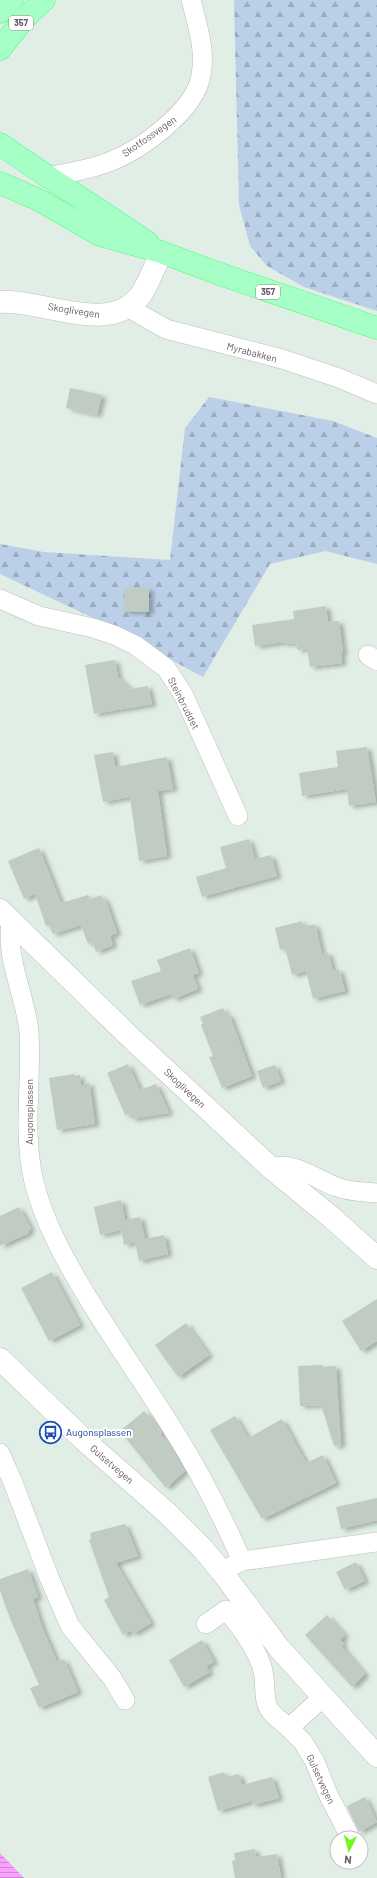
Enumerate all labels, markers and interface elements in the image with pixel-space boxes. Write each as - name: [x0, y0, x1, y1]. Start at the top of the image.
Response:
- road number: 357: [9, 16, 33, 30]
- street label: Skotfossvegen: [120, 113, 178, 159]
- road number: 357: [256, 285, 280, 299]
- street label: Skoglivegen: [47, 300, 101, 320]
- street label: Myrabakken: [226, 340, 278, 364]
- street label: Steinbruddet: [166, 675, 202, 731]
- street label: Skoglivegen: [162, 1066, 208, 1110]
- street label: Augonsplassen: [23, 1079, 35, 1145]
- bus stop icon: Augonsplassen: [38, 1419, 64, 1445]
- place label: Augonsplassen: [66, 1426, 132, 1438]
- street label: Gulsetvegen: [88, 1442, 136, 1486]
- street label: Gulsetvegen: [304, 1752, 338, 1806]
- north arrow: [329, 1830, 369, 1870]
- text: N: [344, 1854, 352, 1867]

